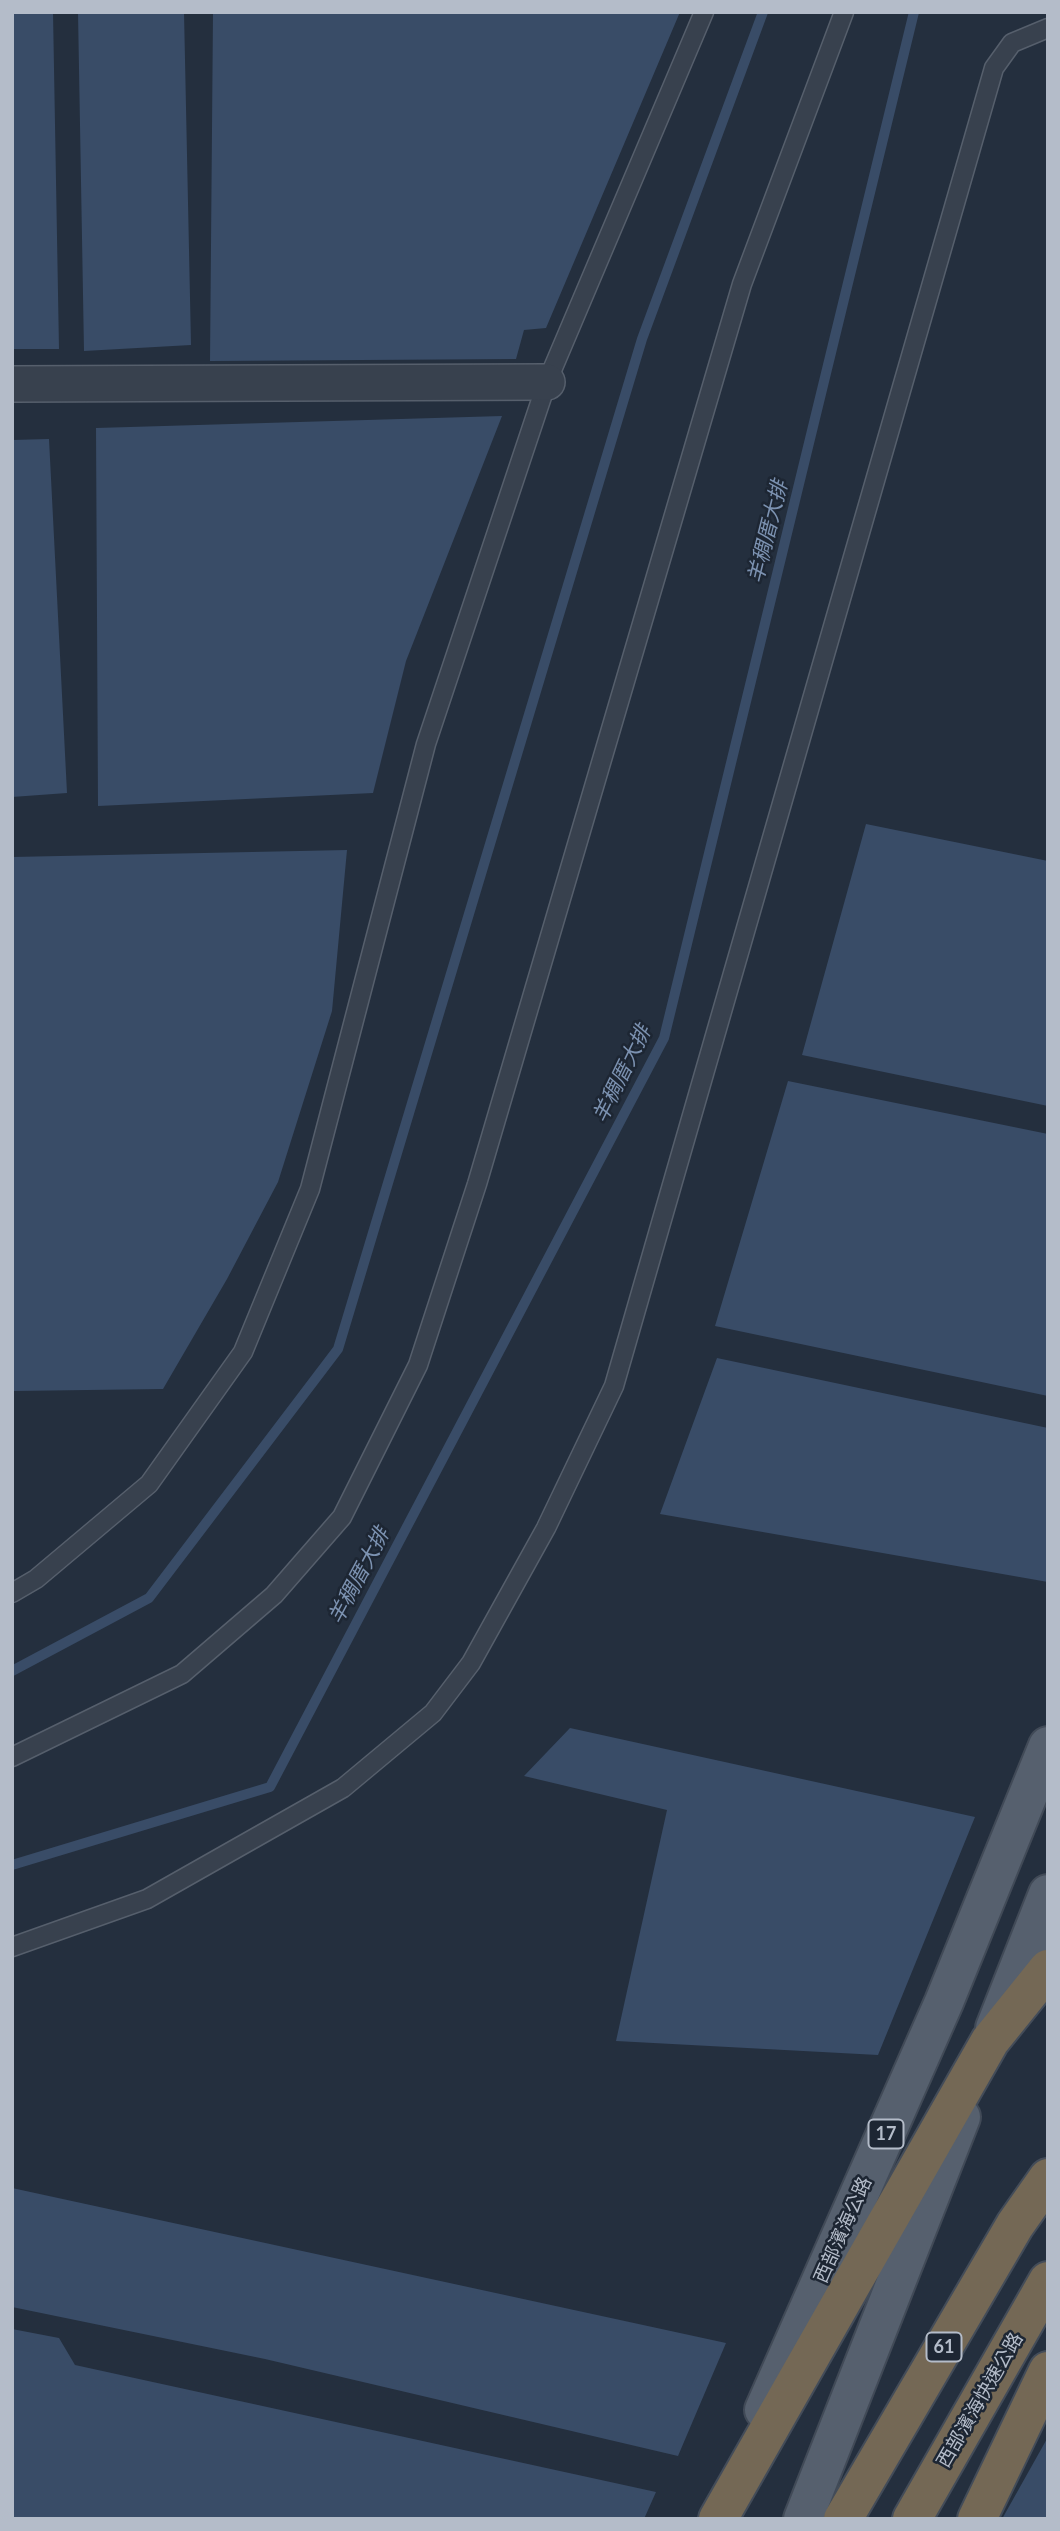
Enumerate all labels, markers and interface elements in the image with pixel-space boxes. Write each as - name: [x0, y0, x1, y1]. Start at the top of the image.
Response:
- water label: 羊稠厝大排: [743, 478, 793, 586]
- water label: 羊稠厝大排: [588, 1021, 656, 1127]
- water label: 羊稠厝大排: [323, 1524, 395, 1628]
- road number: 17: [868, 2120, 903, 2148]
- street label: 西部濱海公路: [809, 2173, 877, 2287]
- street label: 西部濱海快速公路: [932, 2328, 1028, 2472]
- road number: 61: [926, 2332, 962, 2362]

